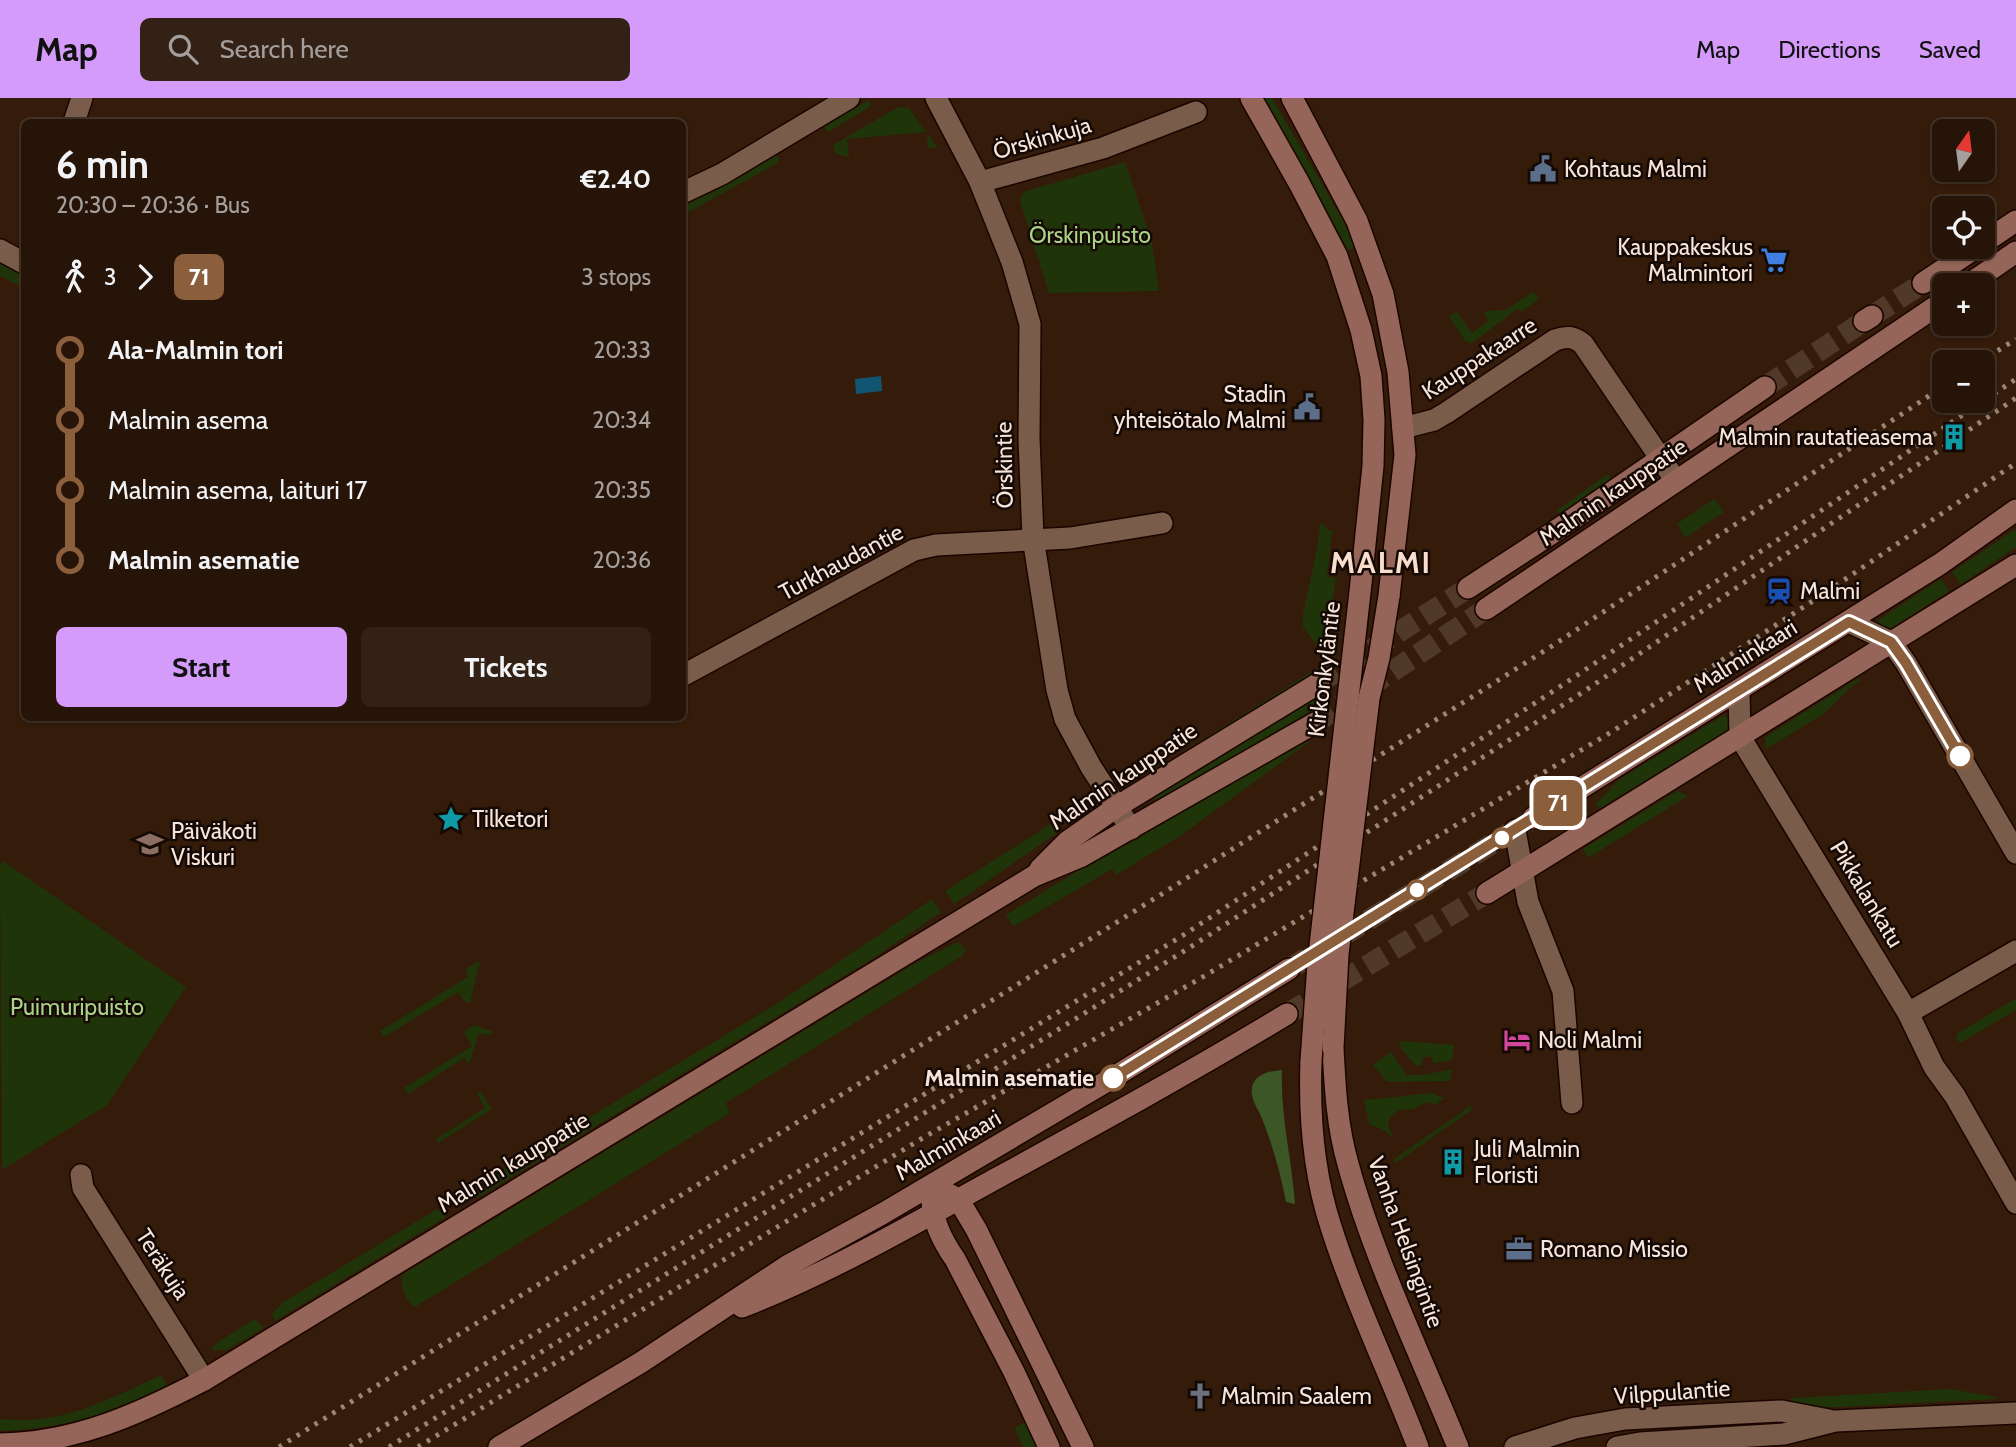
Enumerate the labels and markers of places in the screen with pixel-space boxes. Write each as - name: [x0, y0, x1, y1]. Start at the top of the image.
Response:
- public building icon: Kohtaus Malmi: [1528, 154, 1558, 184]
- place label: Kohtaus Malmi: [1564, 155, 1707, 183]
- place label: Kauppakeskus Malmintori: [1617, 233, 1753, 287]
- supermarket icon: Kauppakeskus Malmintori: [1759, 245, 1789, 275]
- place label: Stadin yhteisötalo Malmi: [1114, 380, 1286, 434]
- public building icon: Stadin yhteisötalo Malmi: [1292, 392, 1322, 422]
- building icon: Malmin rautatieasema: [1939, 422, 1969, 452]
- place label: Malmin rautatieasema: [1718, 423, 1933, 451]
- station icon: Malmi: [1764, 576, 1794, 606]
- place label: Malmi: [1800, 577, 1860, 605]
- unlabelled marker: [1947, 743, 1973, 769]
- place icon: Tilketori: [436, 804, 466, 834]
- place label: Tilketori: [472, 805, 548, 833]
- place label: Päiväkoti Viskuri: [171, 817, 257, 871]
- unlabelled marker: [1492, 828, 1512, 848]
- school or university icon: Päiväkoti Viskuri: [135, 829, 165, 859]
- unlabelled marker: [1407, 880, 1427, 900]
- hotel icon: Noli Malmi: [1502, 1025, 1532, 1055]
- place label: Noli Malmi: [1538, 1026, 1642, 1054]
- place label: Malmin asematie: [925, 1064, 1094, 1092]
- marker: Malmin asematie: [1100, 1065, 1126, 1091]
- place label: Juli Malmin Floristi: [1473, 1135, 1580, 1189]
- building icon: Juli Malmin Floristi: [1438, 1147, 1468, 1177]
- office icon: Romano Missio: [1504, 1234, 1534, 1264]
- place label: Romano Missio: [1540, 1235, 1688, 1263]
- church icon: Malmin Saalem: [1185, 1381, 1215, 1411]
- place label: Malmin Saalem: [1221, 1382, 1372, 1410]

